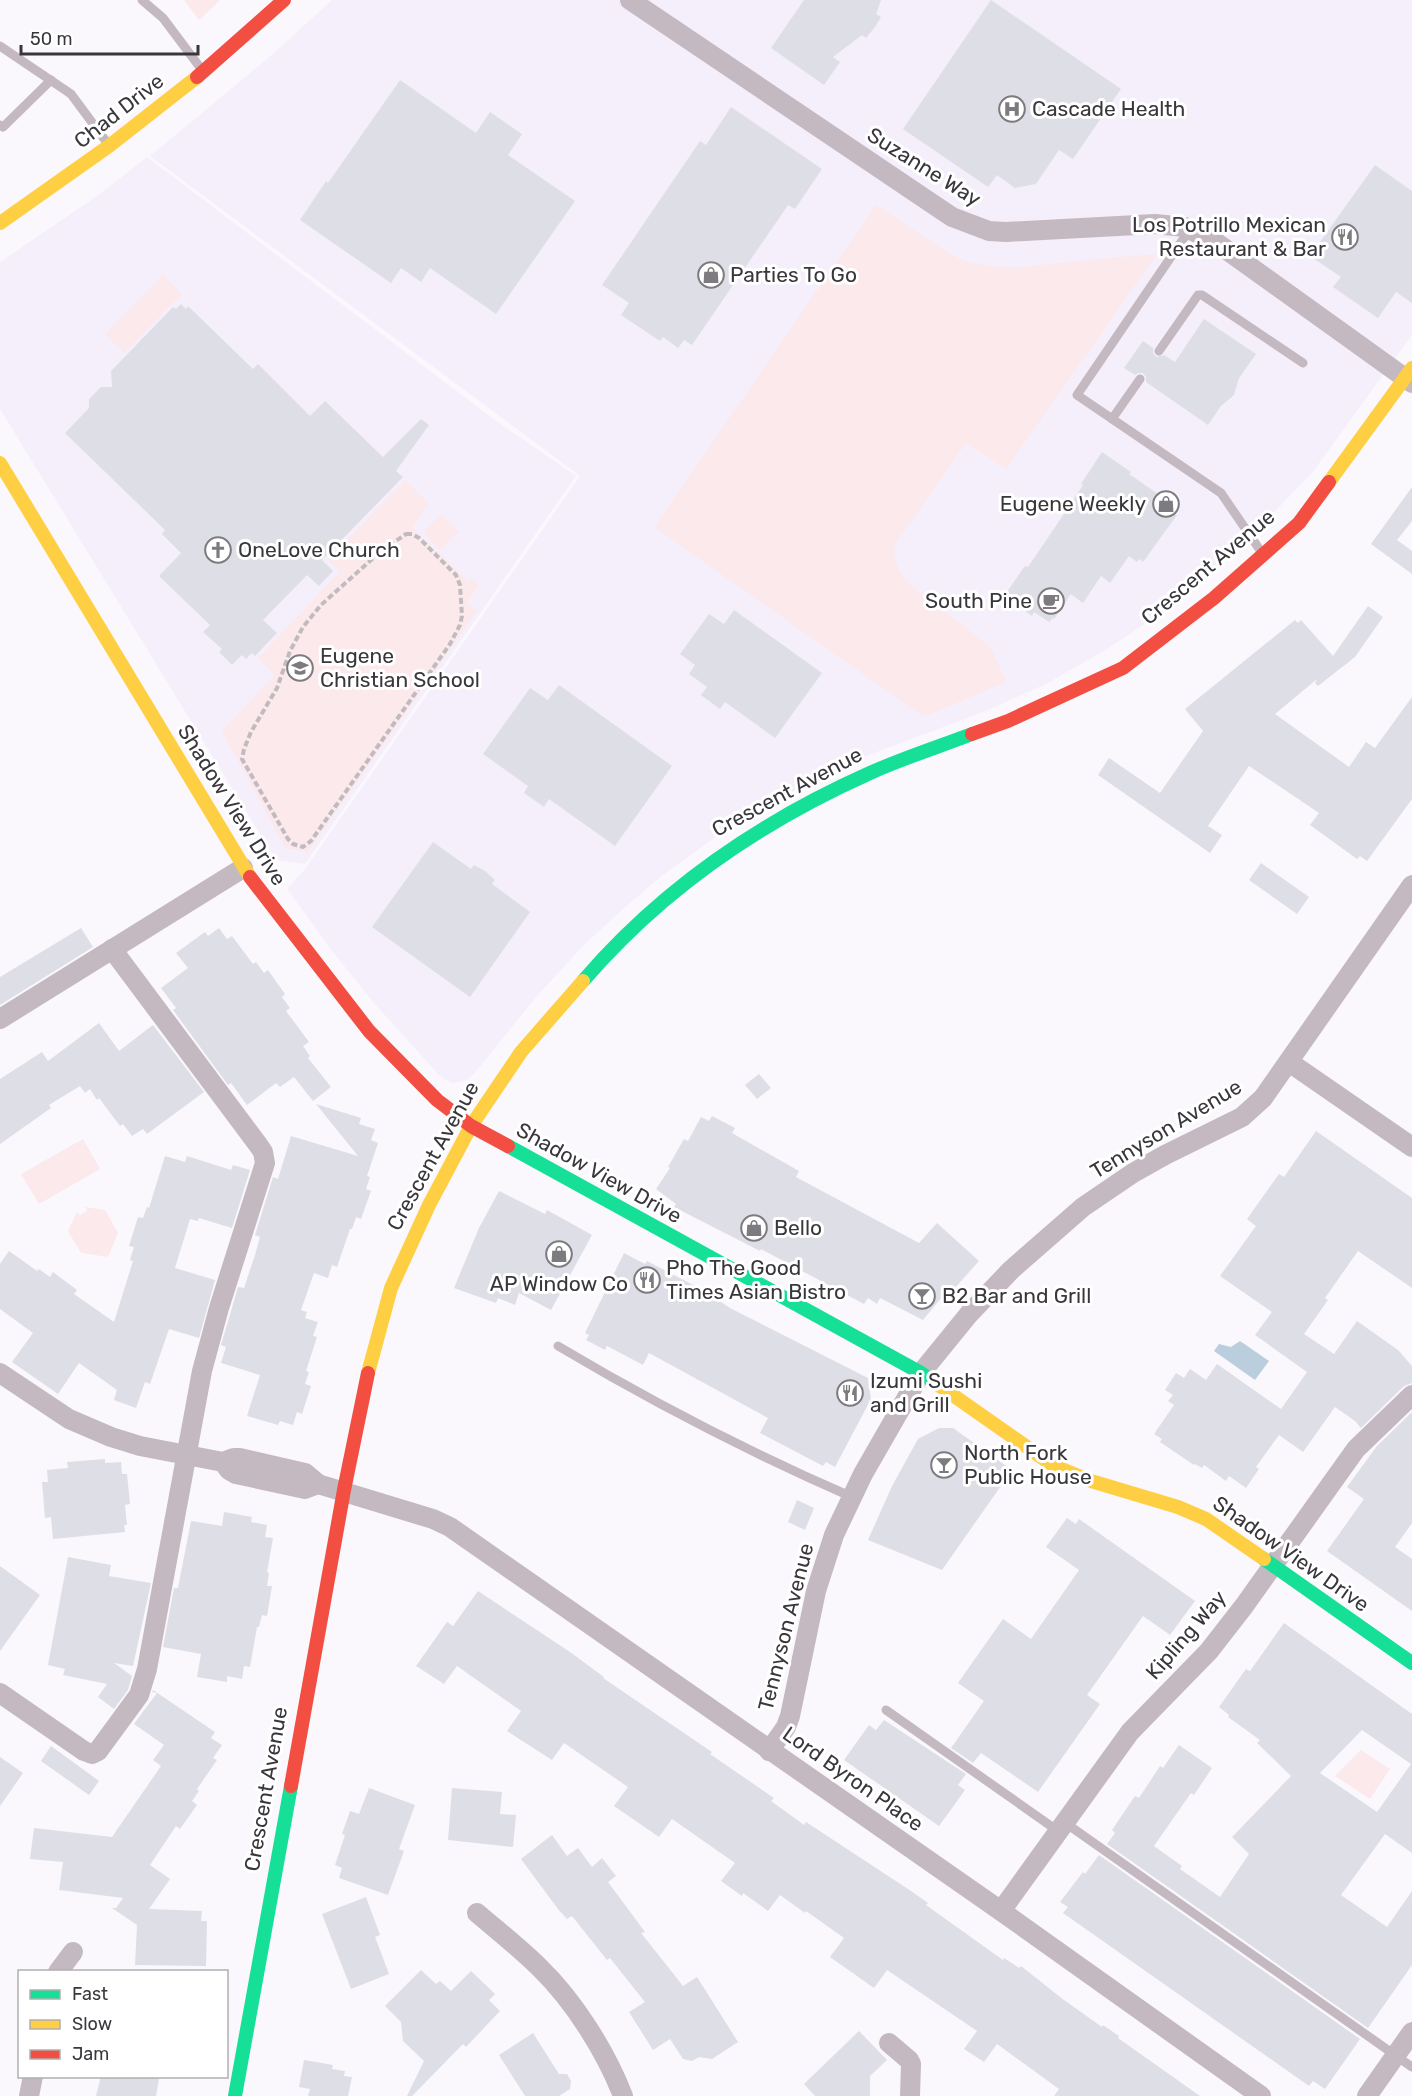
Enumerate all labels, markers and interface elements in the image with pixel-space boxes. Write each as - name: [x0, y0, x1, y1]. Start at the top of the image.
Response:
- scale bar: [21, 18, 198, 56]
- text: 50 m: [30, 28, 73, 50]
- street label: Chad Drive: [69, 68, 168, 153]
- hospital icon: Cascade Health: [997, 94, 1027, 124]
- place label: Cascade Health: [1032, 96, 1185, 121]
- street label: Suzanne Way: [863, 122, 986, 212]
- place label: Los Potrillo Mexican Restaurant & Bar: [1132, 212, 1326, 261]
- restaurant icon: Los Potrillo Mexican Restaurant & Bar: [1330, 222, 1360, 252]
- shop icon: Parties To Go: [696, 260, 726, 290]
- place label: Parties To Go: [730, 262, 857, 287]
- shop icon: Eugene Weekly: [1151, 489, 1181, 519]
- place label: Eugene Weekly: [1000, 491, 1146, 516]
- street label: Crescent Avenue: [1136, 504, 1279, 630]
- church icon: OneLove Church: [203, 535, 233, 565]
- place label: OneLove Church: [238, 537, 400, 562]
- cafe icon: South Pine: [1036, 586, 1066, 616]
- place label: South Pine: [925, 588, 1032, 613]
- place label: Eugene Christian School: [320, 643, 480, 692]
- school or university icon: Eugene Christian School: [285, 653, 315, 683]
- street label: Shadow View Drive: [173, 720, 292, 890]
- street label: Crescent Avenue: [707, 741, 866, 842]
- street label: Tennyson Avenue: [1086, 1074, 1246, 1184]
- street label: Crescent Avenue: [381, 1077, 484, 1235]
- street label: Shadow View Drive: [512, 1117, 686, 1228]
- shop icon: Bello: [739, 1213, 769, 1243]
- place label: Bello: [774, 1215, 822, 1240]
- shop icon: AP Window Co: [544, 1239, 574, 1269]
- place label: Pho The Good Times Asian Bistro: [666, 1255, 846, 1304]
- restaurant icon: Pho The Good Times Asian Bistro: [632, 1265, 662, 1295]
- place label: AP Window Co: [490, 1271, 628, 1296]
- bar icon: B2 Bar and Grill: [907, 1281, 937, 1311]
- place label: B2 Bar and Grill: [942, 1283, 1091, 1308]
- place label: Izumi Sushi and Grill: [870, 1368, 982, 1417]
- restaurant icon: Izumi Sushi and Grill: [835, 1378, 865, 1408]
- place label: North Fork Public House: [964, 1440, 1092, 1489]
- bar icon: North Fork Public House: [929, 1450, 959, 1480]
- street label: Shadow View Drive: [1208, 1490, 1374, 1617]
- street label: Tennyson Avenue: [753, 1540, 818, 1713]
- street label: Kipling Way: [1140, 1585, 1231, 1684]
- street label: Crescent Avenue: [239, 1705, 292, 1873]
- street label: Lord Byron Place: [778, 1721, 928, 1836]
- legend: [18, 1970, 228, 2078]
- text: Fast: [72, 1983, 108, 2005]
- text: Slow: [72, 2013, 112, 2035]
- text: Jam: [72, 2043, 109, 2065]

